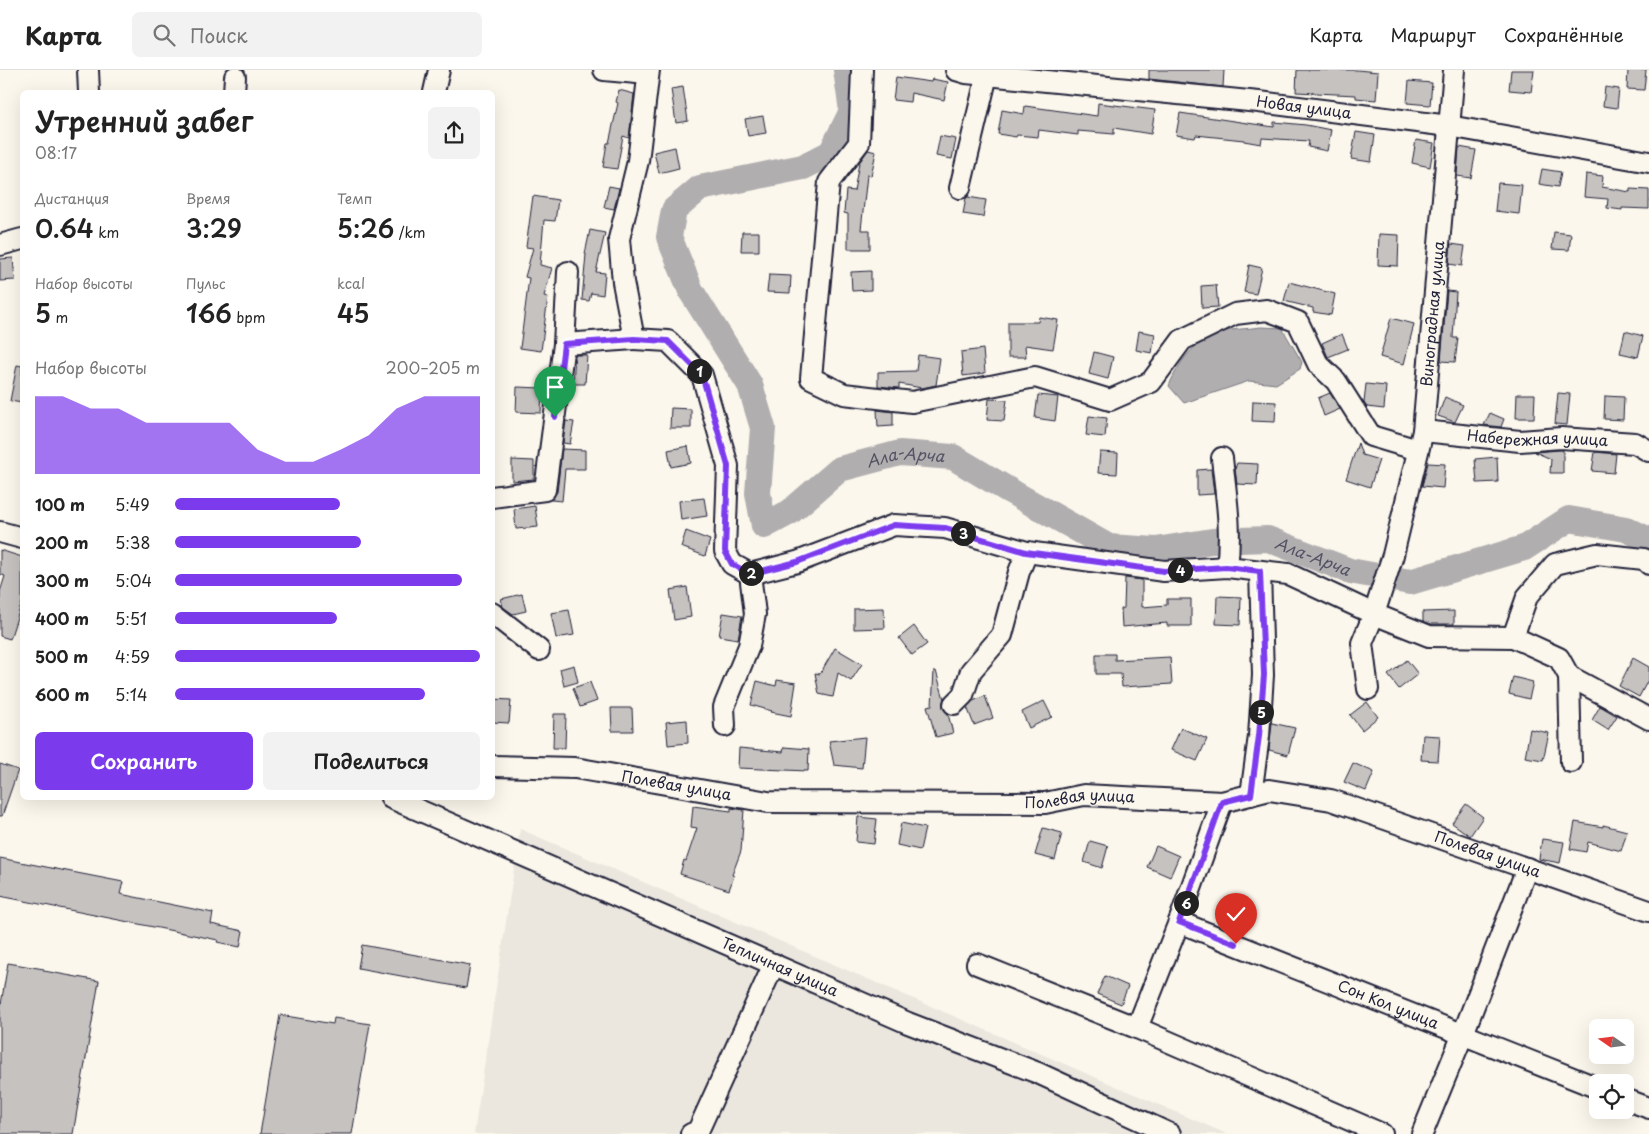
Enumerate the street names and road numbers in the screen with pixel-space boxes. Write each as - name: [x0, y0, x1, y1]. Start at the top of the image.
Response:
- street label: Новая улица: [1255, 89, 1353, 124]
- street label: Виноградная улица: [1414, 239, 1449, 387]
- street label: Набережная улица: [1466, 423, 1609, 451]
- street label: Полевая улица: [620, 763, 734, 805]
- street label: Полевая улица: [1024, 782, 1136, 813]
- street label: Полевая улица: [1432, 824, 1545, 883]
- street label: Тепличная улица: [718, 930, 843, 1002]
- street label: Сон Кол улица: [1335, 973, 1443, 1034]

